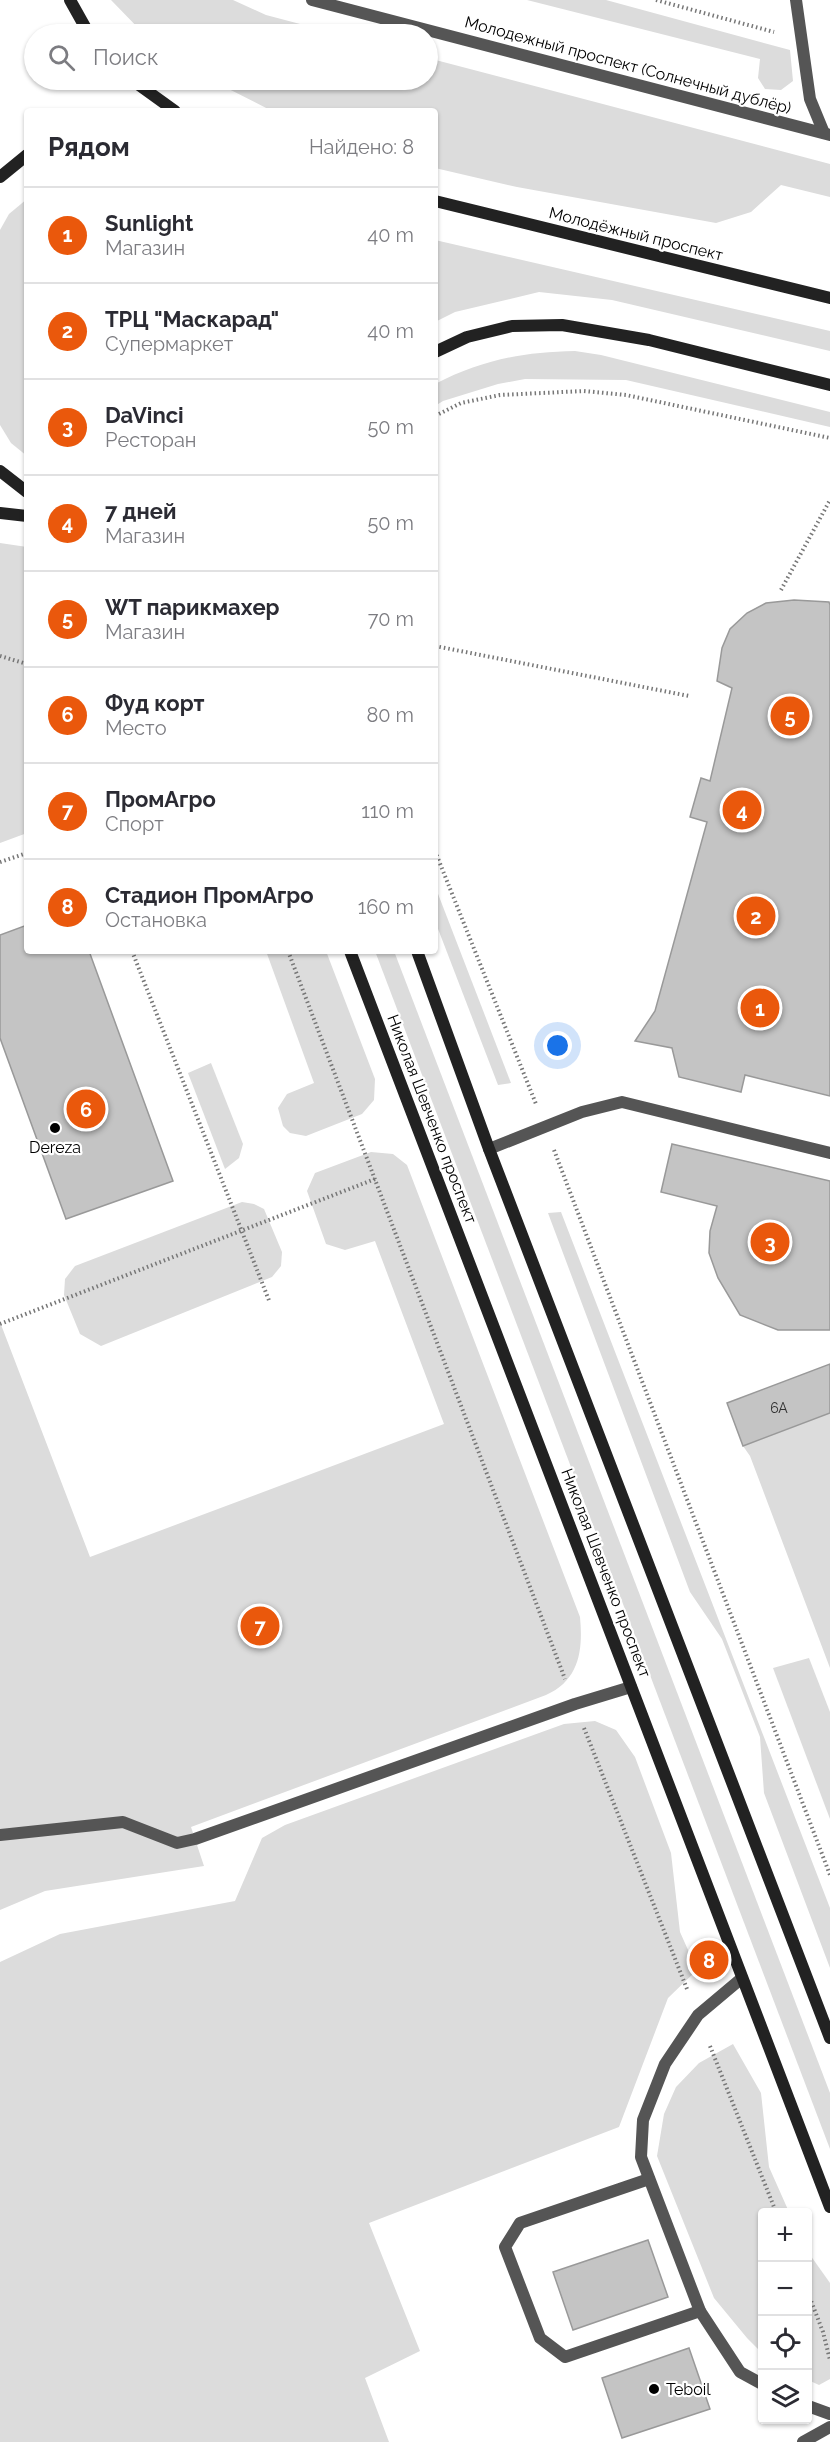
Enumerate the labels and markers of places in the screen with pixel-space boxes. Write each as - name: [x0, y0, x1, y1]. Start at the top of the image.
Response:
- pin: 5: [770, 694, 810, 738]
- pin: 4: [722, 788, 762, 832]
- pin: 2: [736, 894, 776, 938]
- pin: 1: [740, 986, 780, 1030]
- pin: 6: [66, 1086, 106, 1132]
- marker: Dereza: [48, 1121, 62, 1135]
- place label: Dereza: [29, 1138, 81, 1157]
- pin: 3: [750, 1220, 790, 1264]
- pin: 7: [240, 1604, 280, 1648]
- pin: 8: [690, 1938, 728, 1982]
- place label: Teboil: [666, 2380, 711, 2399]
- marker: Teboil: [647, 2382, 661, 2396]

